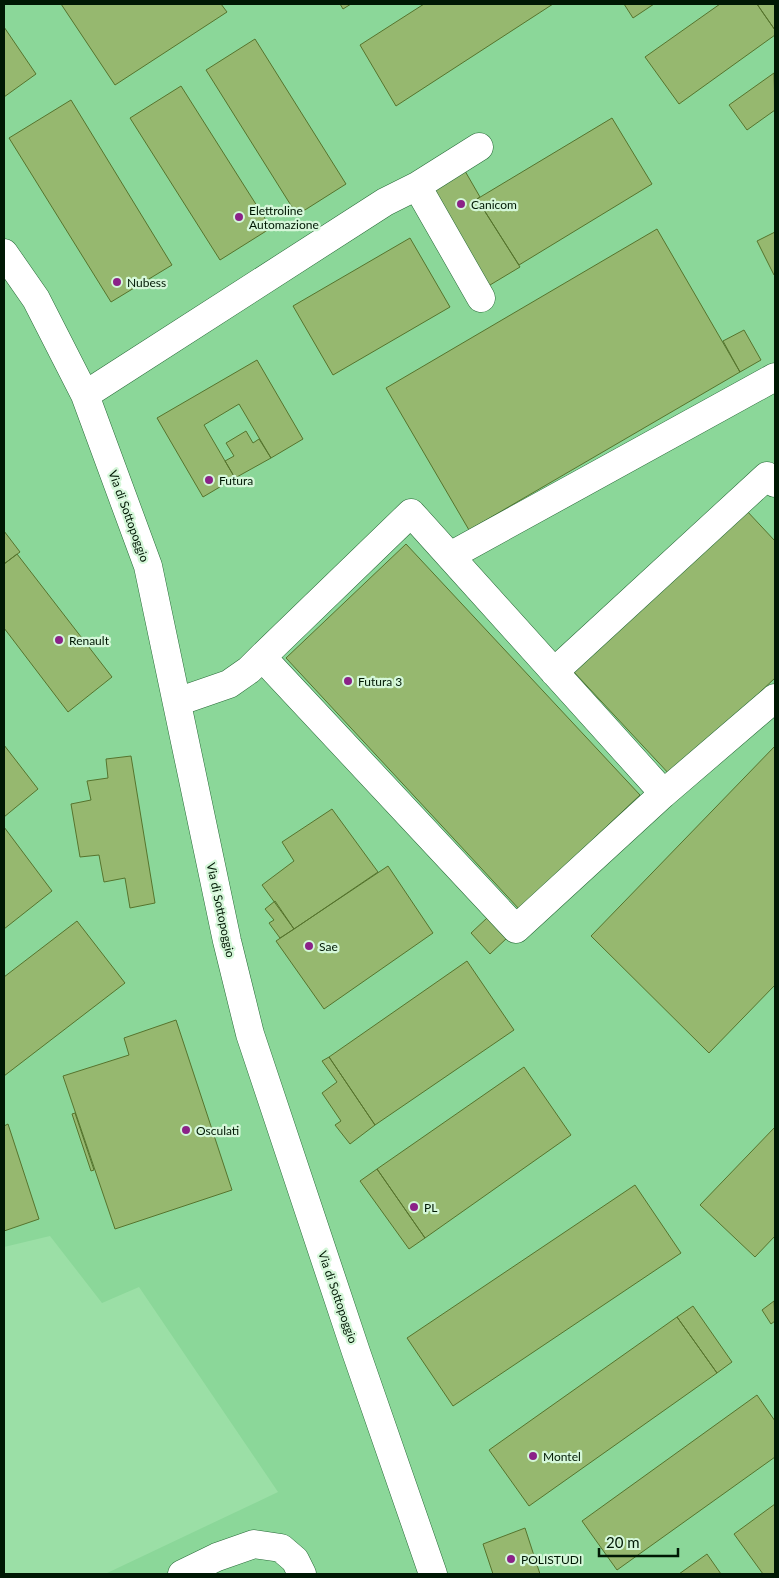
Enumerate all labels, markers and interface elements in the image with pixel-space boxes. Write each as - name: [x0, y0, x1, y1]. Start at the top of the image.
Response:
- place label: Canicom: [471, 197, 517, 212]
- marker: Canicom: [455, 198, 467, 210]
- place label: Elettroline Automazione: [249, 203, 319, 232]
- marker: Elettroline Automazione: [233, 211, 245, 223]
- place label: Nubess: [127, 275, 166, 290]
- marker: Nubess: [111, 276, 123, 288]
- street label: Via di Sottopoggio: [105, 468, 153, 564]
- place label: Futura: [219, 473, 253, 488]
- marker: Futura: [203, 474, 215, 486]
- place label: Renault: [69, 633, 110, 648]
- marker: Renault: [53, 634, 65, 646]
- place label: Futura 3: [358, 674, 402, 689]
- marker: Futura 3: [342, 675, 354, 687]
- street label: Via di Sottopoggio: [204, 861, 238, 959]
- place label: Sae: [319, 939, 338, 954]
- marker: Sae: [303, 940, 315, 952]
- place label: Osculati: [196, 1123, 239, 1138]
- marker: Osculati: [180, 1124, 192, 1136]
- place label: PL: [424, 1200, 437, 1215]
- marker: PL: [408, 1201, 420, 1213]
- street label: Via di Sottopoggio: [315, 1249, 361, 1345]
- place label: Montel: [543, 1449, 581, 1464]
- marker: Montel: [527, 1450, 539, 1462]
- scale bar: [599, 1526, 678, 1558]
- text: 20 m: [606, 1533, 640, 1551]
- place label: POLISTUDI: [521, 1552, 582, 1567]
- marker: POLISTUDI: [505, 1553, 517, 1565]

